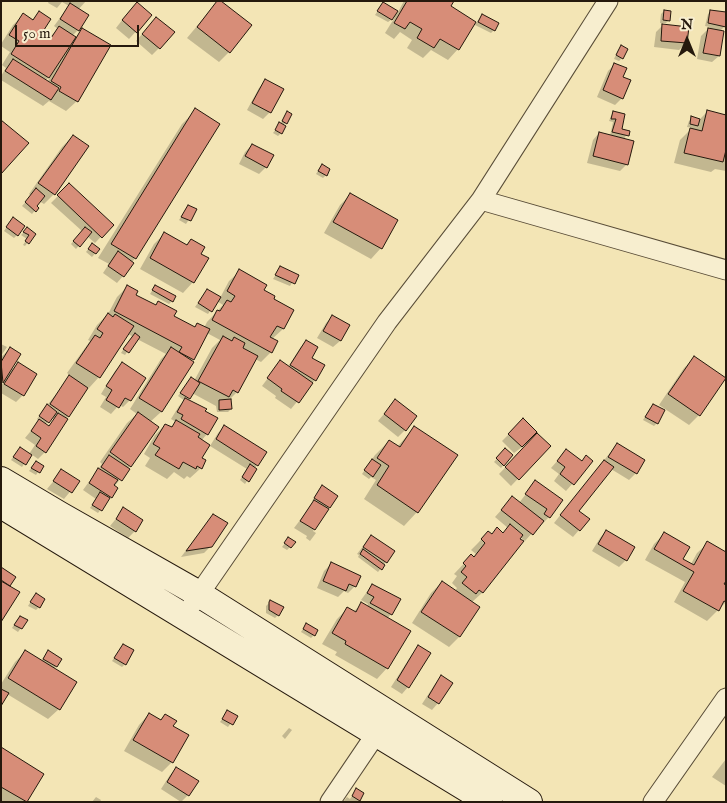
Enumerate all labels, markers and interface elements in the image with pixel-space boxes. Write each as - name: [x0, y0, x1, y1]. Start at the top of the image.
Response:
- scale bar: [18, 15, 141, 47]
- north arrow: [662, 15, 712, 65]
- text: N: [681, 16, 693, 34]
- text: 50 m: [23, 24, 51, 43]

